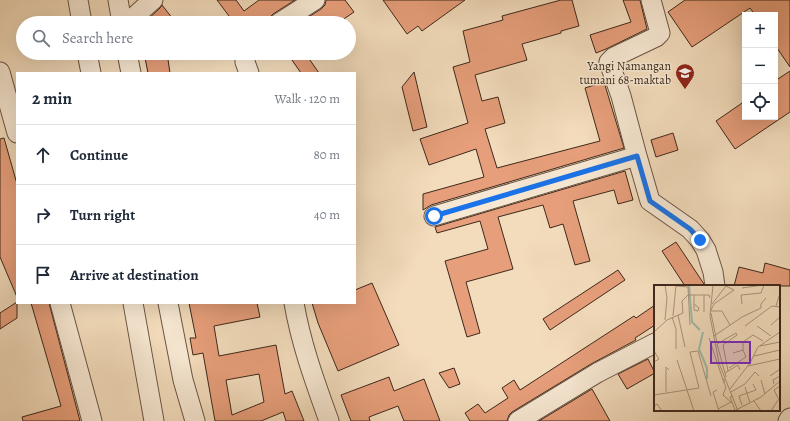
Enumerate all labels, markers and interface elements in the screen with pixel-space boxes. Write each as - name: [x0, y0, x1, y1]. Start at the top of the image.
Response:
- map controls: [742, 12, 778, 120]
- button: +: [742, 12, 778, 48]
- search box: [16, 16, 356, 60]
- icon: search: [30, 27, 52, 49]
- text: Search here: [62, 28, 133, 48]
- button: −: [742, 48, 778, 84]
- place label: Yangi Namangan tumani 68-maktab: [580, 58, 671, 88]
- school or university icon: Yangi Namangan tumani 68-maktab: [674, 62, 696, 90]
- button: locate: [742, 84, 778, 120]
- text: 2 min: [32, 87, 72, 110]
- text: Walk · 120 m: [275, 90, 340, 107]
- icon: ahead: [32, 144, 54, 166]
- text: Continue: [70, 145, 128, 165]
- text: 80 m: [313, 146, 340, 163]
- icon: right: [32, 204, 54, 226]
- text: Turn right: [70, 205, 135, 225]
- text: 40 m: [314, 206, 340, 223]
- route start: [425, 207, 443, 225]
- route end: [691, 231, 709, 249]
- icon: arrive: [32, 264, 54, 286]
- text: Arrive at destination: [70, 265, 199, 285]
- inset map: [654, 285, 780, 411]

